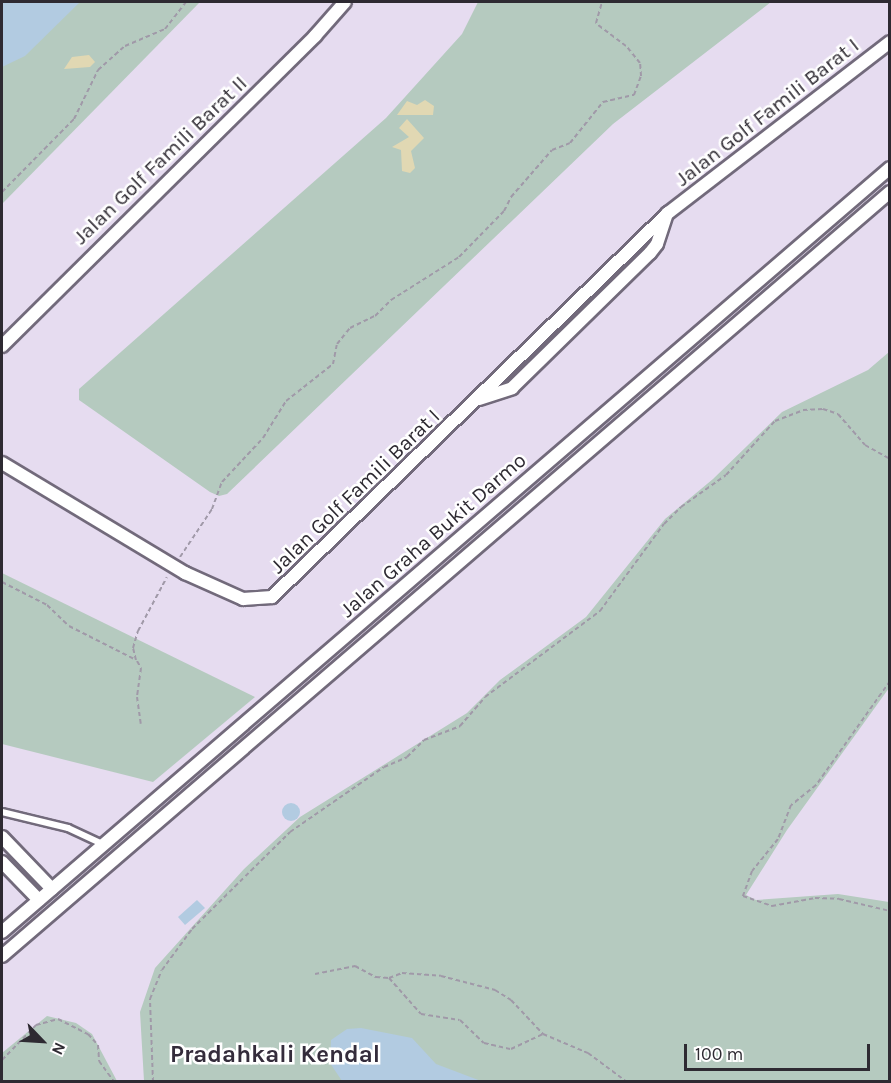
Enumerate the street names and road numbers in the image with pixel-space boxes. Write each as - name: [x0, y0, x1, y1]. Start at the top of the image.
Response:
- street label: Jalan Golf Famili Barat I: [670, 33, 864, 191]
- street label: Jalan Golf Famili Barat II: [68, 70, 252, 250]
- street label: Jalan Golf Famili Barat I: [265, 404, 445, 578]
- street label: Jalan Graha Bukit Darmo: [335, 447, 531, 623]

